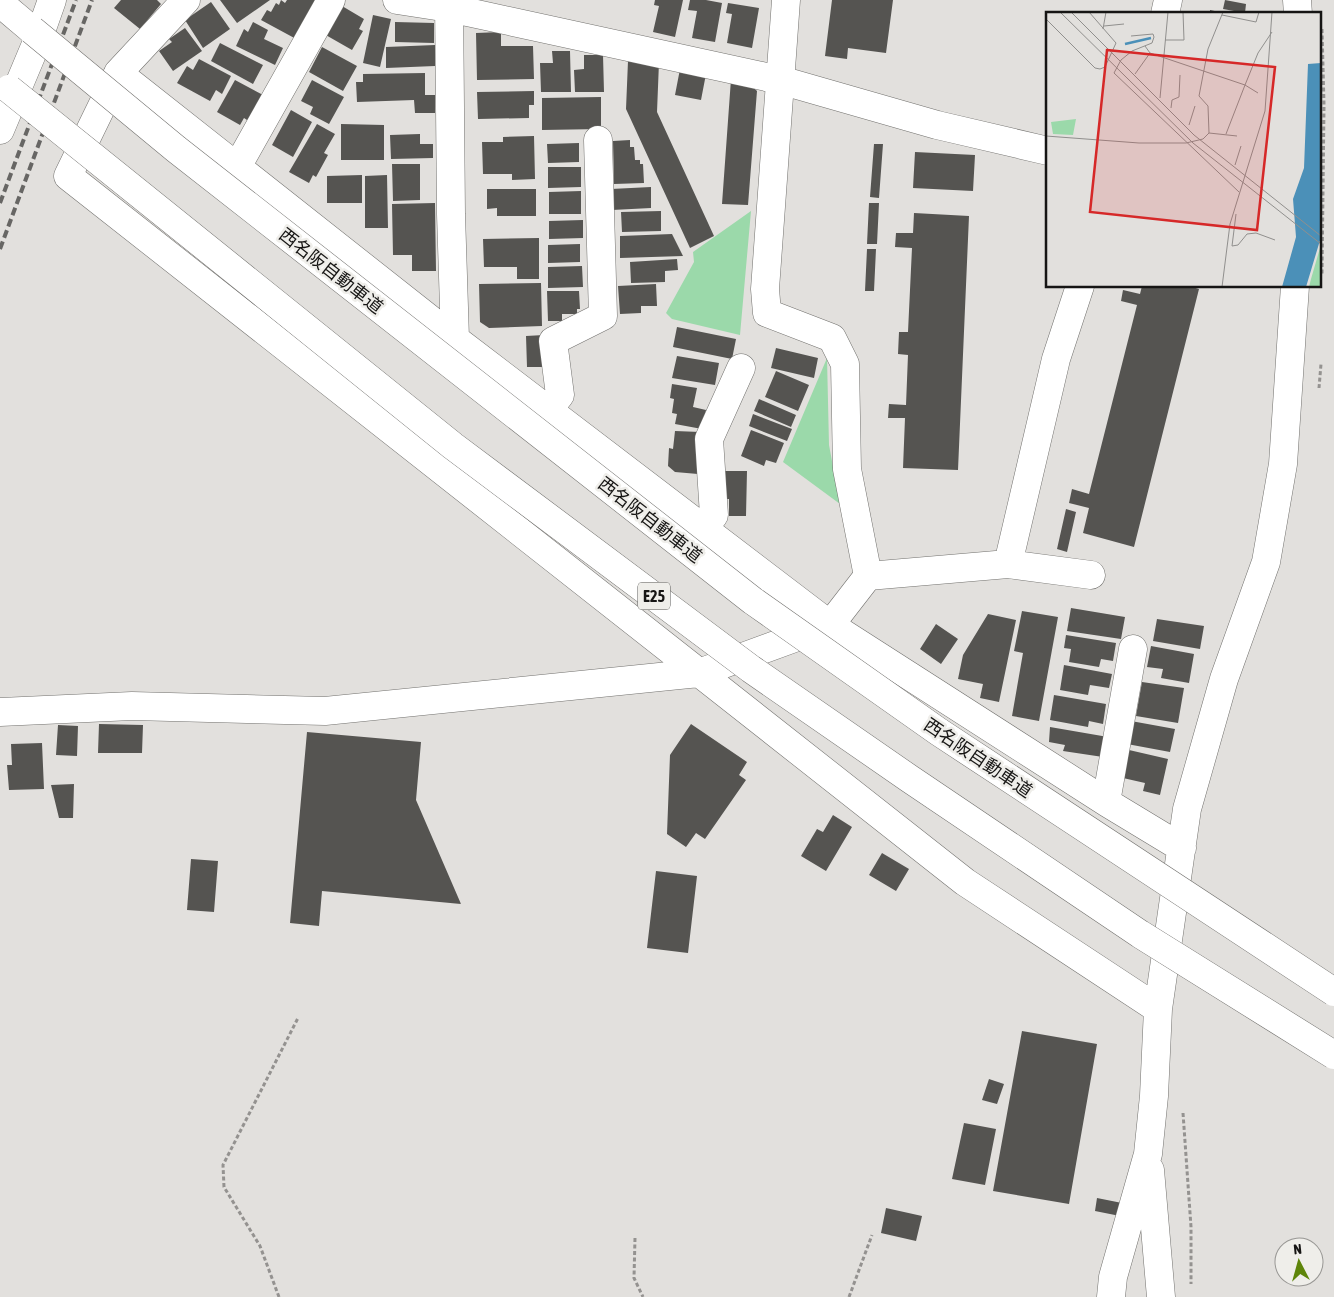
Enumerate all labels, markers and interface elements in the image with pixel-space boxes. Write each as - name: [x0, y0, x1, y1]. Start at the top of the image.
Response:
- inset map: [1046, 12, 1322, 288]
- street label: 西名阪自動車道: [275, 224, 387, 318]
- street label: 西名阪自動車道: [594, 473, 706, 567]
- road number: E25: [638, 582, 670, 610]
- street label: 西名阪自動車道: [920, 714, 1036, 802]
- north arrow: [1274, 1237, 1324, 1287]
- text: N: [1293, 1241, 1303, 1257]

